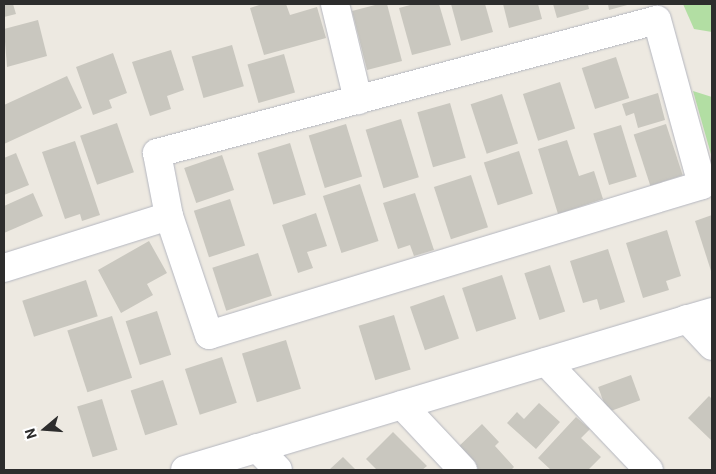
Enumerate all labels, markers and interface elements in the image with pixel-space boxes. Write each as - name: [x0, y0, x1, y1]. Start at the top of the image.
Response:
- north arrow: [20, 404, 70, 454]
- text: N: [22, 426, 40, 441]

